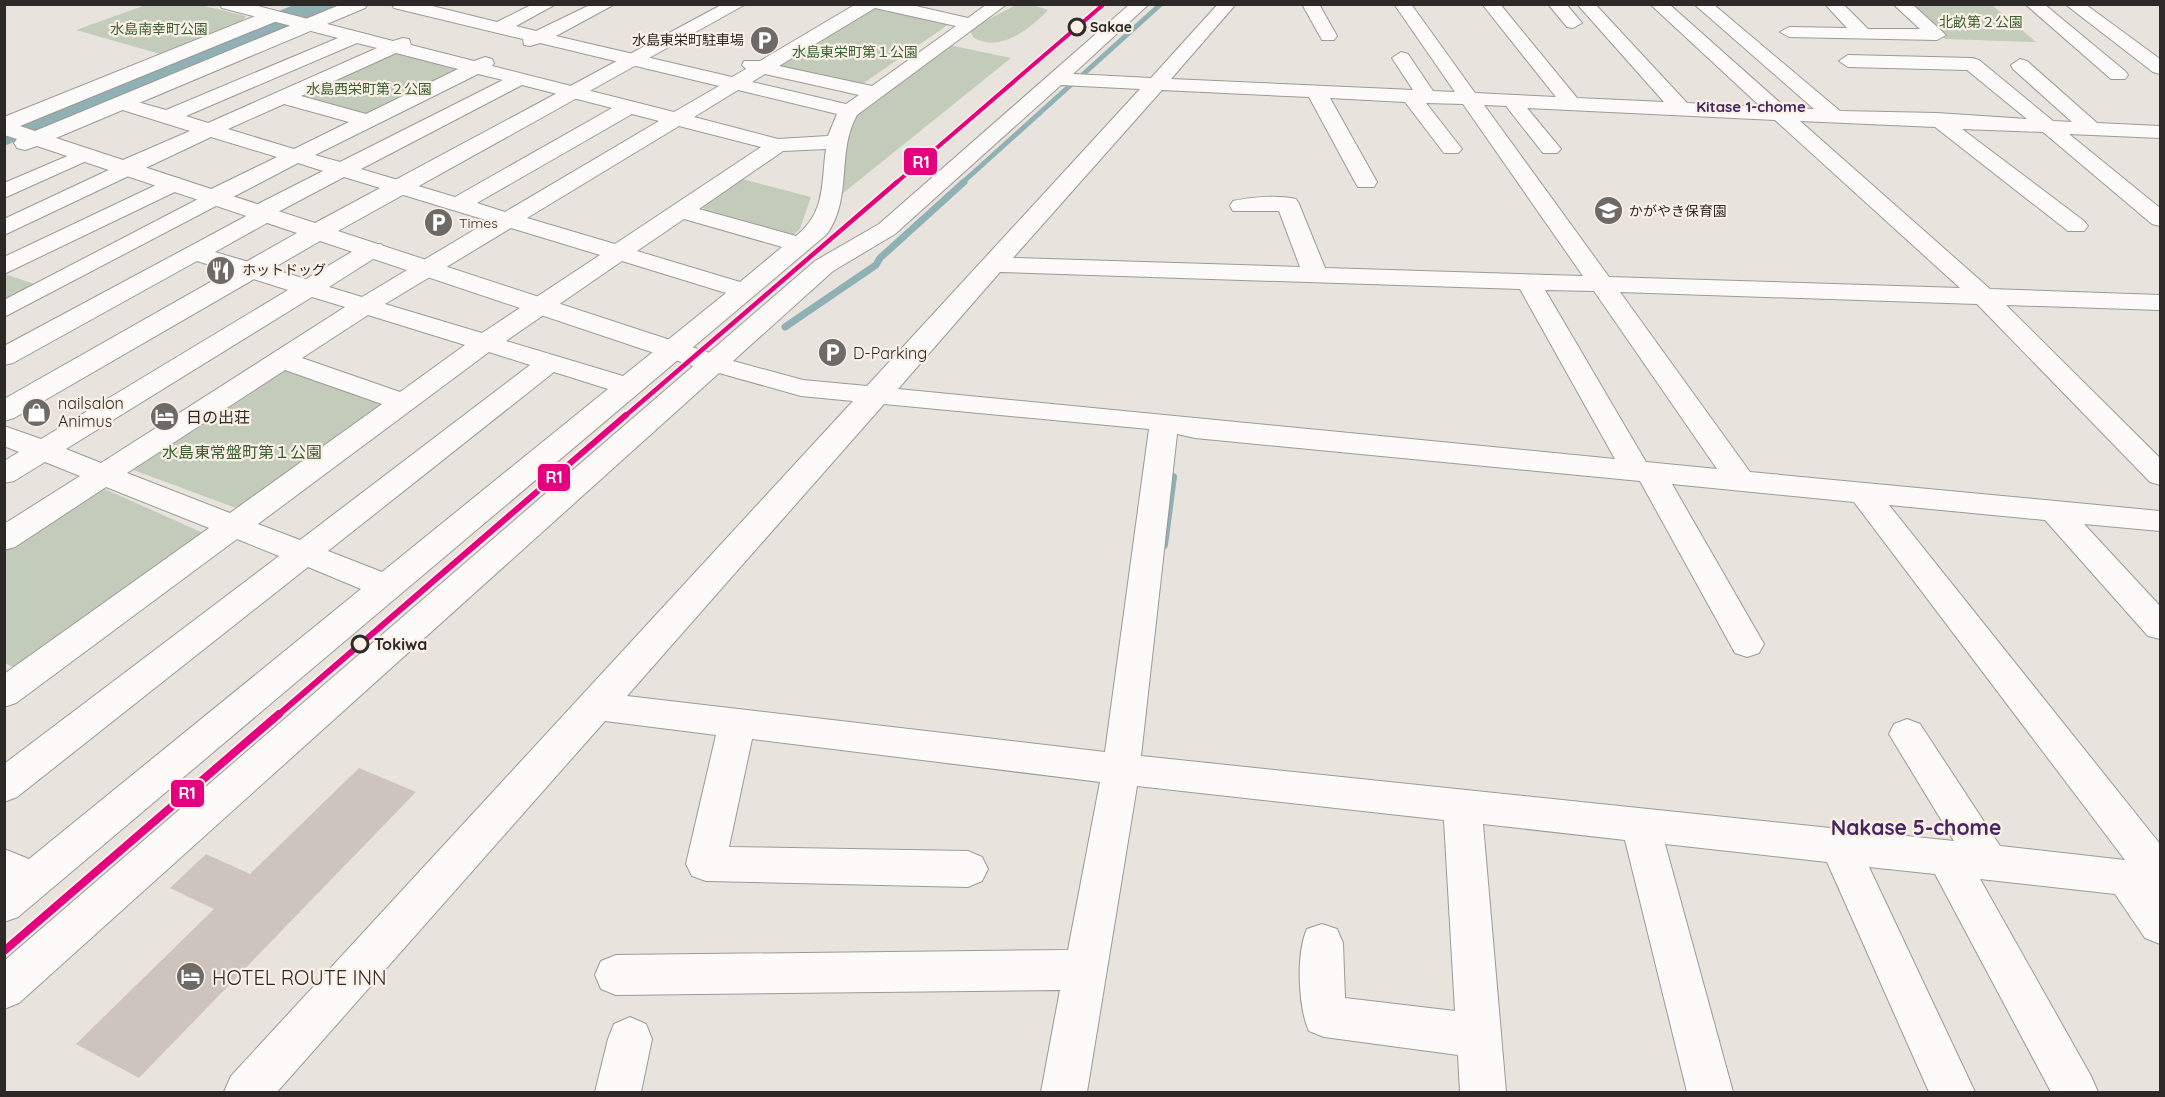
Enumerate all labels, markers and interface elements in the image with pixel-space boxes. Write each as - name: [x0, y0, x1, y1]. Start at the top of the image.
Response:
- park label: 北畝第２公園: [1939, 13, 2023, 31]
- marker: Sakae: [1068, 18, 1086, 36]
- place label: Sakae: [1090, 18, 1132, 36]
- park label: 水島南幸町公園: [110, 20, 208, 38]
- parking icon: 水島東栄町駐車場: [749, 24, 781, 56]
- place label: 水島東栄町駐車場: [632, 31, 744, 49]
- park label: 水島東栄町第１公園: [792, 43, 918, 61]
- park label: 水島西栄町第２公園: [306, 80, 432, 98]
- district label: Kitase 1-chome: [1696, 97, 1806, 116]
- line badge: R1: [903, 147, 938, 176]
- text: R1: [912, 152, 930, 172]
- school or university icon: かがやき保育園: [1592, 195, 1624, 227]
- place label: かがやき保育園: [1629, 202, 1727, 220]
- parking icon: Times: [422, 207, 454, 239]
- place label: Times: [459, 214, 498, 232]
- restaurant icon: ホットドッグ: [205, 254, 237, 286]
- place label: ホットドッグ: [242, 261, 326, 279]
- parking icon: D-Parking: [816, 337, 848, 369]
- place label: D-Parking: [853, 343, 927, 363]
- place label: nailsalon Animus: [58, 393, 124, 431]
- shop icon: nailsalon Animus: [21, 396, 53, 428]
- hotel icon: 日の出荘: [149, 401, 181, 433]
- place label: 日の出荘: [186, 407, 250, 427]
- park label: 水島東常盤町第１公園: [162, 442, 322, 462]
- line badge: R1: [537, 463, 571, 492]
- text: R1: [545, 467, 563, 487]
- place label: Tokiwa: [374, 634, 427, 654]
- marker: Tokiwa: [351, 635, 369, 653]
- line badge: R1: [170, 779, 205, 808]
- text: R1: [178, 783, 196, 803]
- district label: Nakase 5-chome: [1831, 814, 2001, 840]
- hotel icon: HOTEL ROUTE INN: [175, 961, 207, 993]
- place label: HOTEL ROUTE INN: [212, 965, 387, 990]

